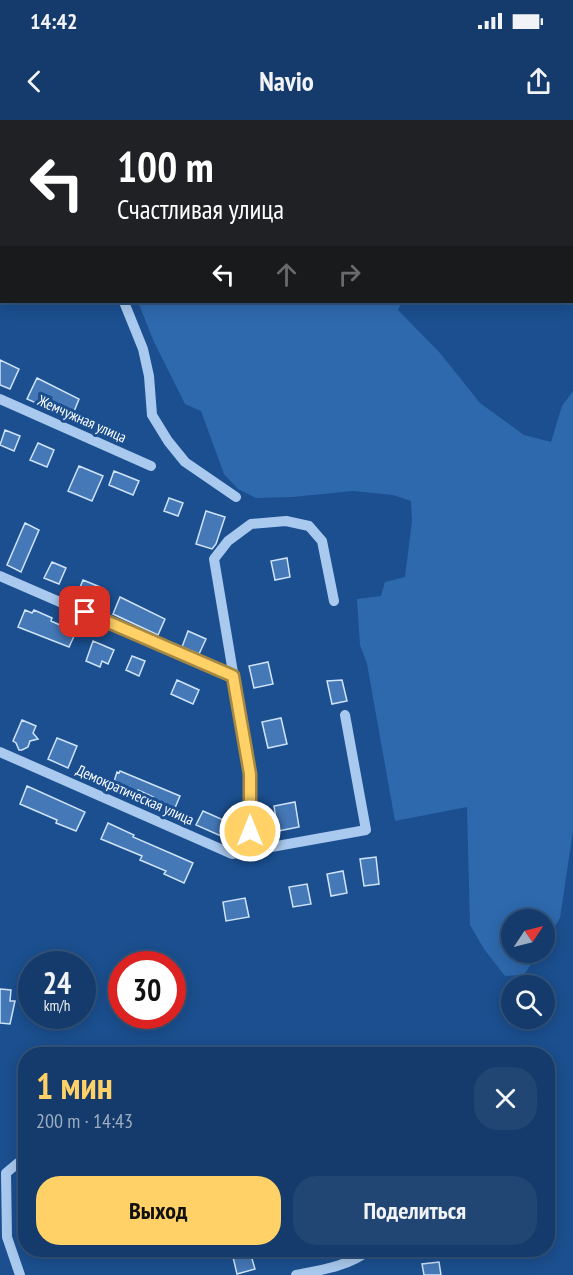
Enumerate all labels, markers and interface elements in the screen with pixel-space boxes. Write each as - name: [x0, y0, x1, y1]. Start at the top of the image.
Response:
- text: 14:42: [30, 7, 78, 35]
- text: Navio: [259, 64, 314, 98]
- icon: back: [18, 65, 51, 98]
- icon: share: [522, 65, 555, 98]
- text: 100 m: [117, 139, 214, 194]
- icon: left: [18, 144, 96, 222]
- text: Счастливая улица: [117, 192, 284, 226]
- icon: left: [207, 258, 240, 291]
- icon: ahead: [270, 258, 303, 291]
- icon: right: [333, 258, 366, 291]
- street label: Жемчужная улица: [34, 390, 130, 447]
- pin: [59, 586, 110, 637]
- icon: arrive: [68, 595, 101, 628]
- street label: Демократическая улица: [73, 760, 197, 829]
- position arrow: [218, 799, 282, 863]
- north arrow: [501, 909, 555, 963]
- map controls: [501, 909, 555, 1029]
- speed limit sign: 30: [108, 951, 186, 1029]
- text: 24: [43, 963, 71, 1002]
- button: search: [501, 975, 555, 1029]
- text: km/h: [44, 996, 70, 1015]
- text: 1 мин: [36, 1062, 113, 1109]
- button: close: [474, 1067, 537, 1130]
- text: 200 m · 14:43: [36, 1108, 133, 1134]
- button: Выход: [36, 1176, 281, 1245]
- button: Поделиться: [293, 1176, 537, 1245]

